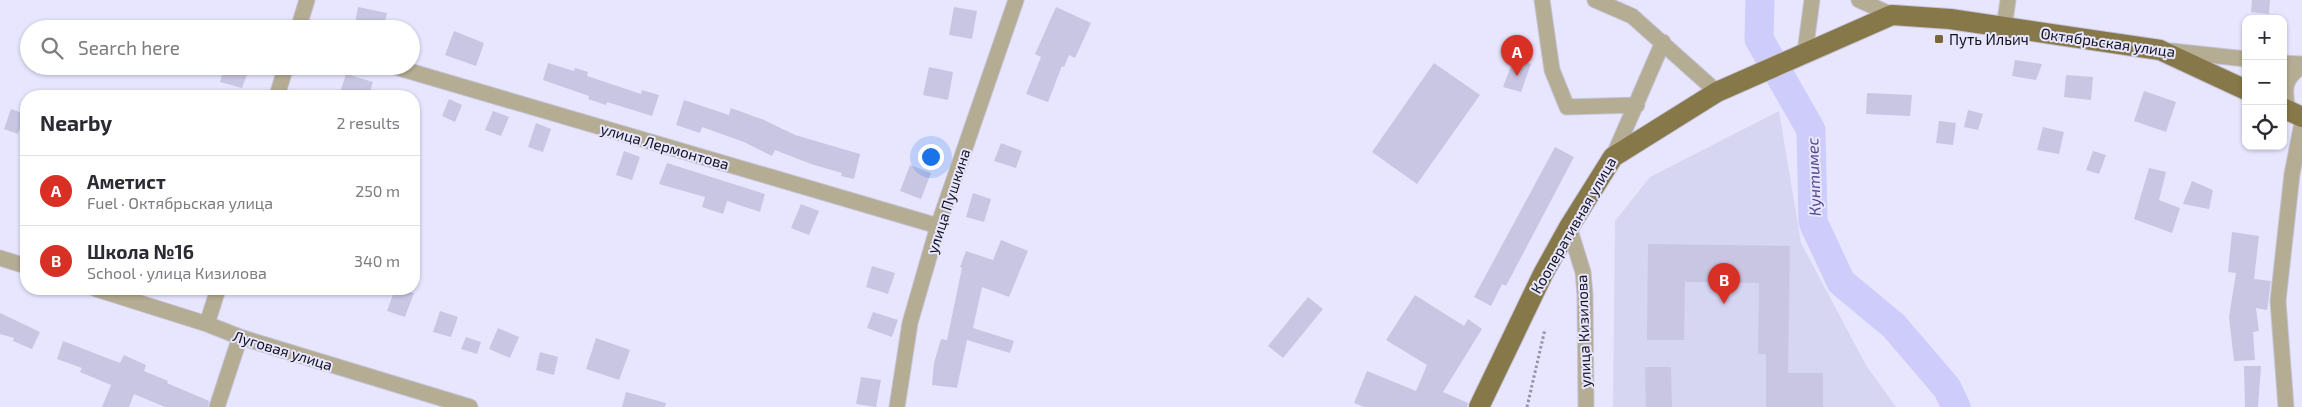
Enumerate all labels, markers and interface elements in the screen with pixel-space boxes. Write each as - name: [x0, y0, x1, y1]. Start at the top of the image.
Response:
- map controls: [2242, 15, 2287, 150]
- button: +: [2242, 15, 2287, 60]
- search box: [20, 20, 420, 75]
- street label: Октябрьская улица: [2039, 24, 2176, 61]
- place label: Путь Ильич: [1949, 30, 2029, 49]
- marker: Путь Ильич: [1933, 33, 1945, 45]
- icon: search: [38, 34, 66, 62]
- pin: A: [1501, 35, 1533, 76]
- text: Search here: [78, 36, 180, 59]
- button: −: [2242, 60, 2287, 105]
- button: locate: [2242, 105, 2287, 150]
- text: Nearby: [40, 110, 112, 135]
- text: 2 results: [337, 113, 400, 132]
- street label: улица Лермонтова: [598, 119, 731, 174]
- water label: Кунтимес: [1802, 137, 1824, 217]
- your location: [918, 144, 944, 170]
- street label: улица Пушкина: [923, 146, 974, 256]
- street label: Кооперативная улица: [1527, 154, 1620, 297]
- text: Аметист: [87, 170, 166, 193]
- text: A: [51, 181, 61, 200]
- text: 250 m: [355, 181, 400, 200]
- text: Fuel · Октябрьская улица: [87, 193, 273, 212]
- text: Школа №16: [87, 240, 194, 263]
- text: B: [51, 251, 61, 270]
- text: 340 m: [354, 251, 400, 270]
- text: School · улица Кизилова: [87, 263, 267, 282]
- pin: B: [1708, 263, 1740, 304]
- street label: улица Кизилова: [1572, 274, 1595, 388]
- street label: Луговая улица: [231, 326, 335, 375]

